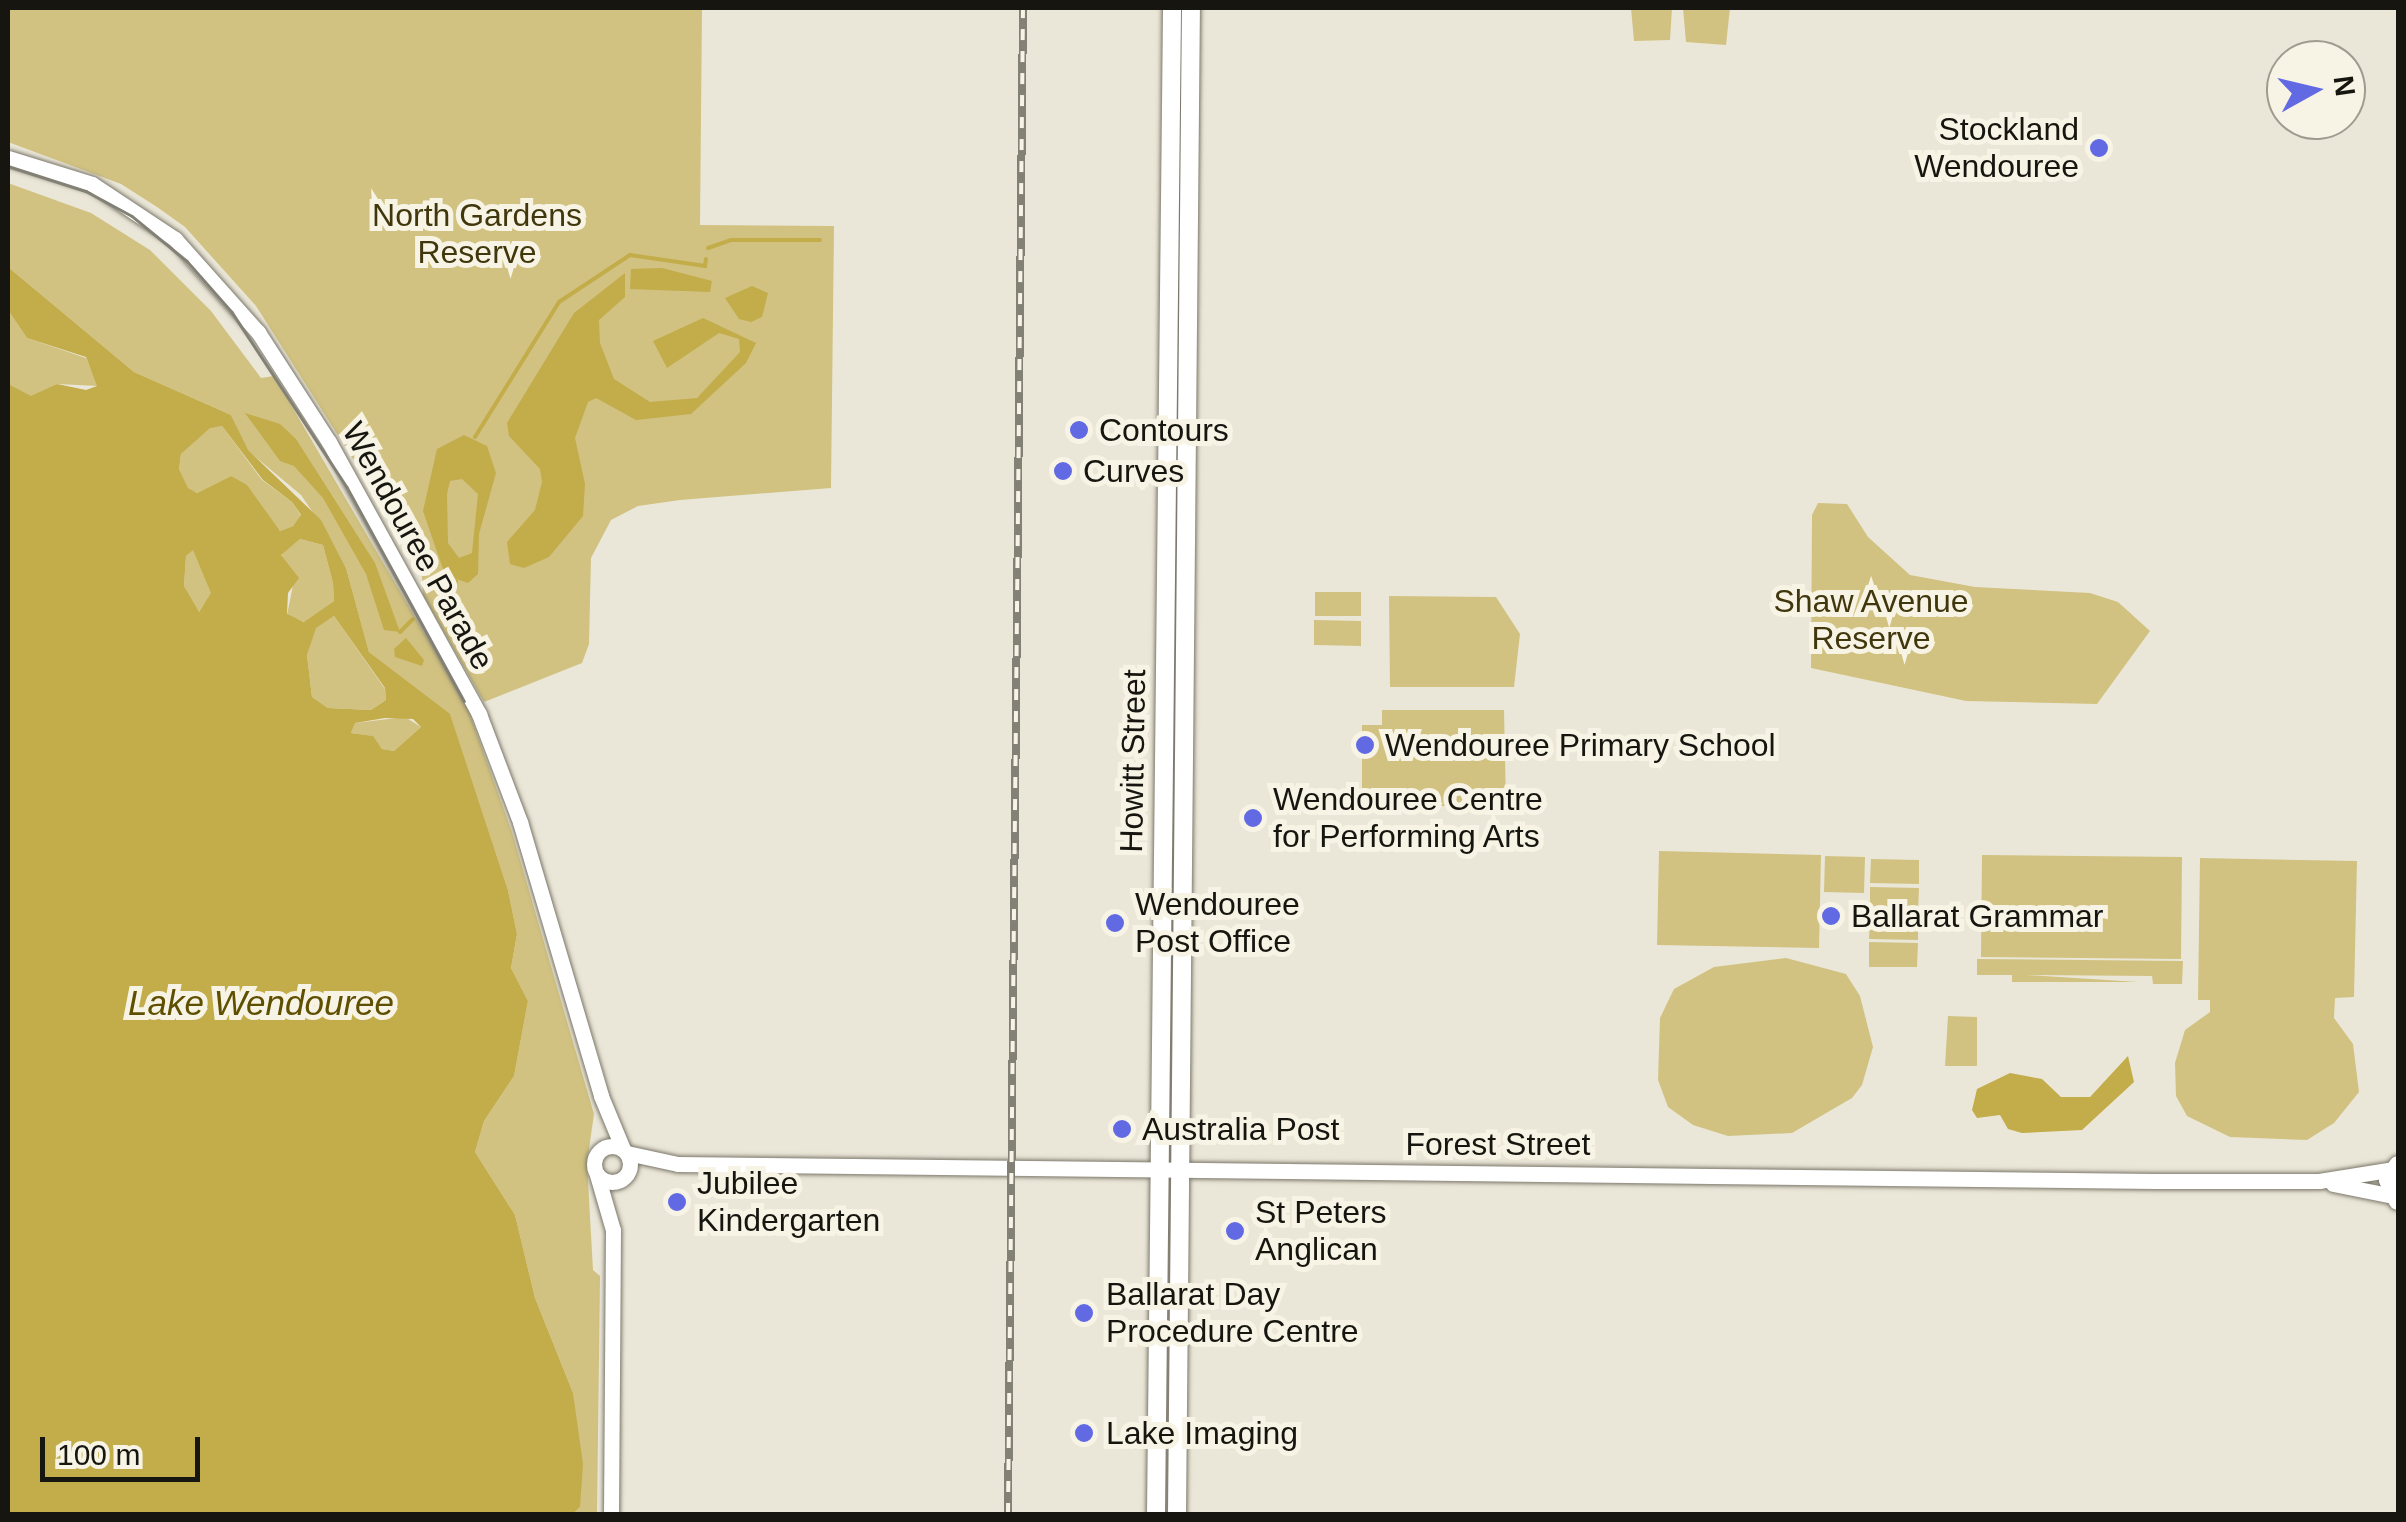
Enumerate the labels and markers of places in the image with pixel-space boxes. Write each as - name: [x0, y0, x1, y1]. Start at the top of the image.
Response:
- place label: Stockland Wendouree: [1914, 111, 2079, 186]
- marker: Stockland Wendouree: [2088, 137, 2110, 159]
- place label: Contours: [1099, 411, 1229, 449]
- marker: Contours: [1068, 419, 1090, 441]
- place label: Curves: [1083, 452, 1184, 490]
- marker: Curves: [1052, 460, 1074, 482]
- place label: Wendouree Primary School: [1385, 726, 1776, 764]
- marker: Wendouree Primary School: [1354, 734, 1376, 756]
- place label: Wendouree Centre for Performing Arts: [1273, 781, 1543, 856]
- marker: Wendouree Centre for Performing Arts: [1242, 807, 1264, 829]
- place label: Wendouree Post Office: [1135, 886, 1300, 961]
- place label: Ballarat Grammar: [1851, 897, 2104, 935]
- marker: Ballarat Grammar: [1820, 905, 1842, 927]
- marker: Wendouree Post Office: [1104, 912, 1126, 934]
- place label: Australia Post: [1142, 1110, 1339, 1148]
- marker: Australia Post: [1111, 1118, 1133, 1140]
- place label: Jubilee Kindergarten: [697, 1165, 880, 1240]
- marker: Jubilee Kindergarten: [666, 1191, 688, 1213]
- place label: St Peters Anglican: [1255, 1194, 1387, 1269]
- marker: St Peters Anglican: [1224, 1220, 1246, 1242]
- place label: Ballarat Day Procedure Centre: [1106, 1276, 1359, 1351]
- marker: Ballarat Day Procedure Centre: [1071, 1300, 1097, 1326]
- place label: Lake Imaging: [1106, 1414, 1298, 1452]
- marker: Lake Imaging: [1071, 1420, 1097, 1446]

